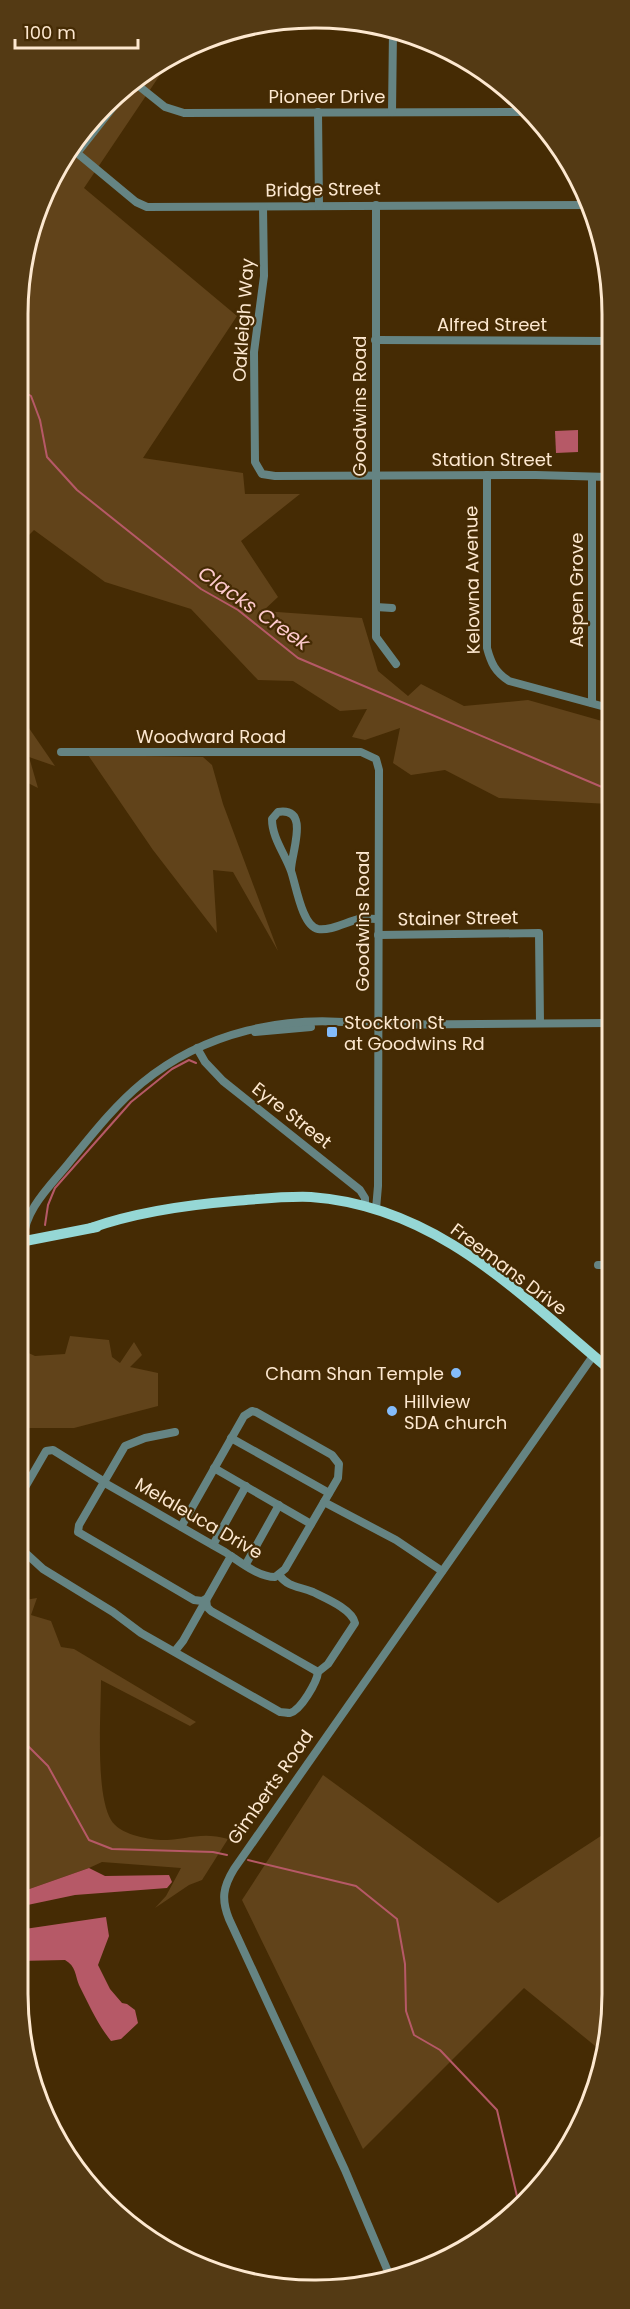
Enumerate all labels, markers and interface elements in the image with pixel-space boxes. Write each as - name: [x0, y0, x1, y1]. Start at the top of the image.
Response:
- scale bar: [15, 12, 138, 50]
- text: 100 m: [24, 20, 76, 45]
- street label: Pioneer Drive: [269, 84, 385, 109]
- street label: Bridge Street: [265, 175, 381, 203]
- street label: Oakleigh Way: [226, 257, 260, 383]
- street label: Alfred Street: [437, 312, 547, 337]
- street label: Goodwins Road: [347, 336, 372, 476]
- street label: Station Street: [432, 447, 552, 472]
- street label: Kelowna Avenue: [458, 505, 486, 655]
- street label: Aspen Grove: [564, 533, 589, 647]
- water label: Clacks Creek: [192, 559, 317, 658]
- street label: Woodward Road: [136, 724, 286, 749]
- street label: Goodwins Road: [350, 851, 375, 991]
- street label: Stainer Street: [397, 904, 519, 932]
- place label: Stockton St at Goodwins Rd: [344, 1010, 485, 1056]
- marker: Stockton St at Goodwins Rd: [325, 1025, 339, 1039]
- street label: Eyre Street: [247, 1076, 337, 1154]
- street label: Freemans Drive: [446, 1217, 572, 1321]
- place label: Cham Shan Temple: [265, 1361, 444, 1386]
- marker: Cham Shan Temple: [449, 1366, 463, 1380]
- place label: Hillview SDA church: [404, 1389, 507, 1435]
- marker: Hillview SDA church: [385, 1404, 399, 1418]
- street label: Melaleuca Drive: [131, 1471, 267, 1565]
- street label: Gimberts Road: [221, 1725, 319, 1849]

